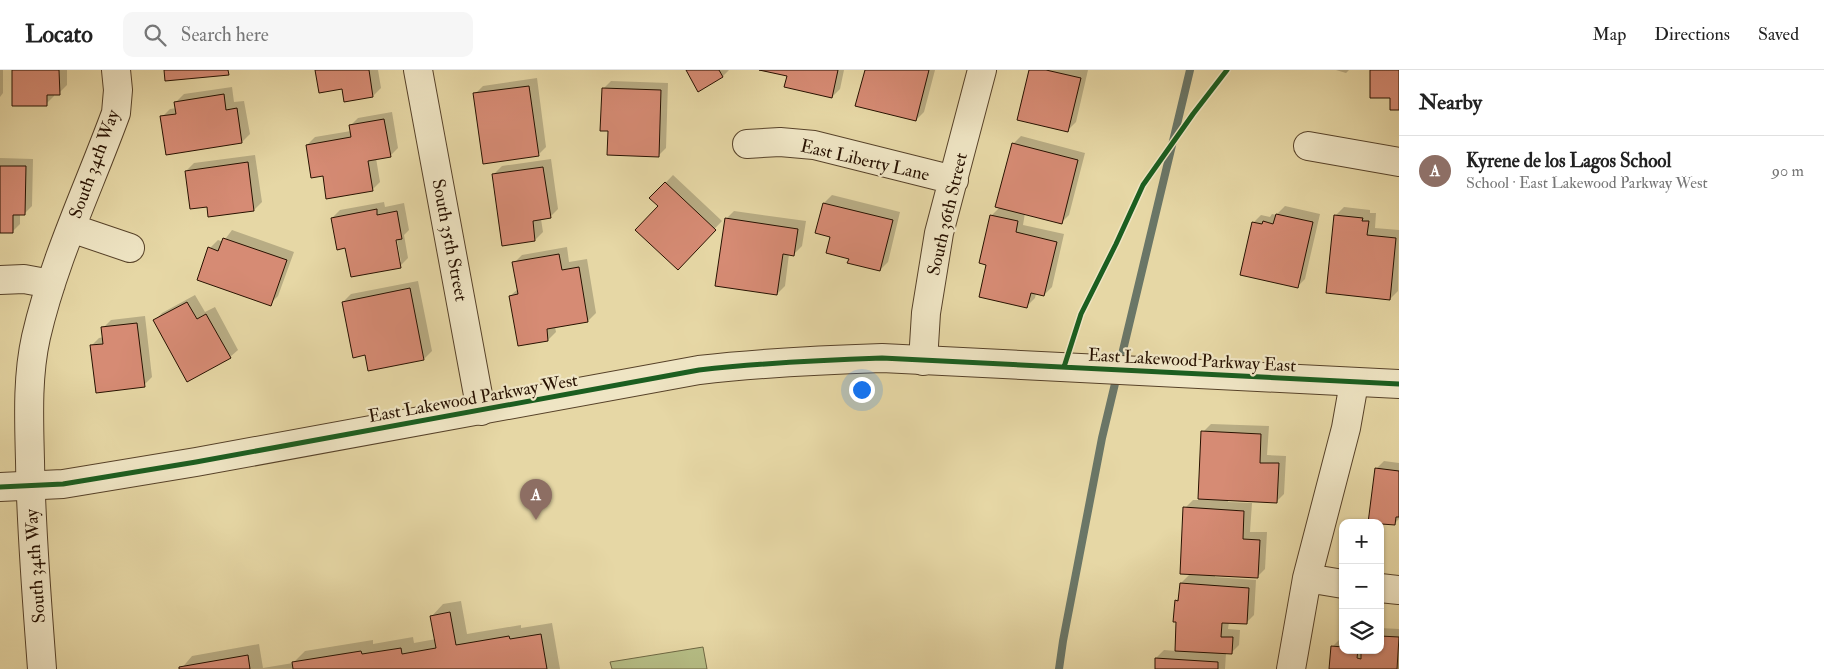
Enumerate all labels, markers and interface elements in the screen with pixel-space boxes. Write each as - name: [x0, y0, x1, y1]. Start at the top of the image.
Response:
- search box: [123, 12, 473, 57]
- text: Locato: [25, 19, 93, 50]
- icon: search: [141, 21, 169, 49]
- text: Search here: [181, 23, 269, 47]
- text: Map: [1593, 23, 1626, 46]
- text: Directions: [1654, 23, 1730, 46]
- text: Saved: [1758, 23, 1799, 46]
- text: Nearby: [1419, 89, 1482, 116]
- street label: South 34th Way: [64, 105, 125, 222]
- street label: East Liberty Lane: [798, 134, 932, 187]
- text: Kyrene de los Lagos School: [1466, 149, 1671, 173]
- street label: South 36th Street: [922, 150, 973, 278]
- text: A: [1430, 161, 1440, 181]
- text: 90 m: [1772, 161, 1804, 181]
- text: School · East Lakewood Parkway West: [1466, 173, 1708, 193]
- street label: South 35th Street: [426, 177, 473, 303]
- street label: East Lakewood Parkway East: [1087, 344, 1297, 377]
- street label: East Lakewood Parkway West: [367, 369, 580, 428]
- your location: [849, 377, 875, 403]
- pin: A: [520, 479, 552, 520]
- street label: South 34th Way: [20, 507, 51, 624]
- map controls: [1339, 519, 1384, 654]
- button: +: [1339, 519, 1384, 564]
- button: −: [1339, 564, 1384, 609]
- button: layers: [1339, 609, 1384, 654]

